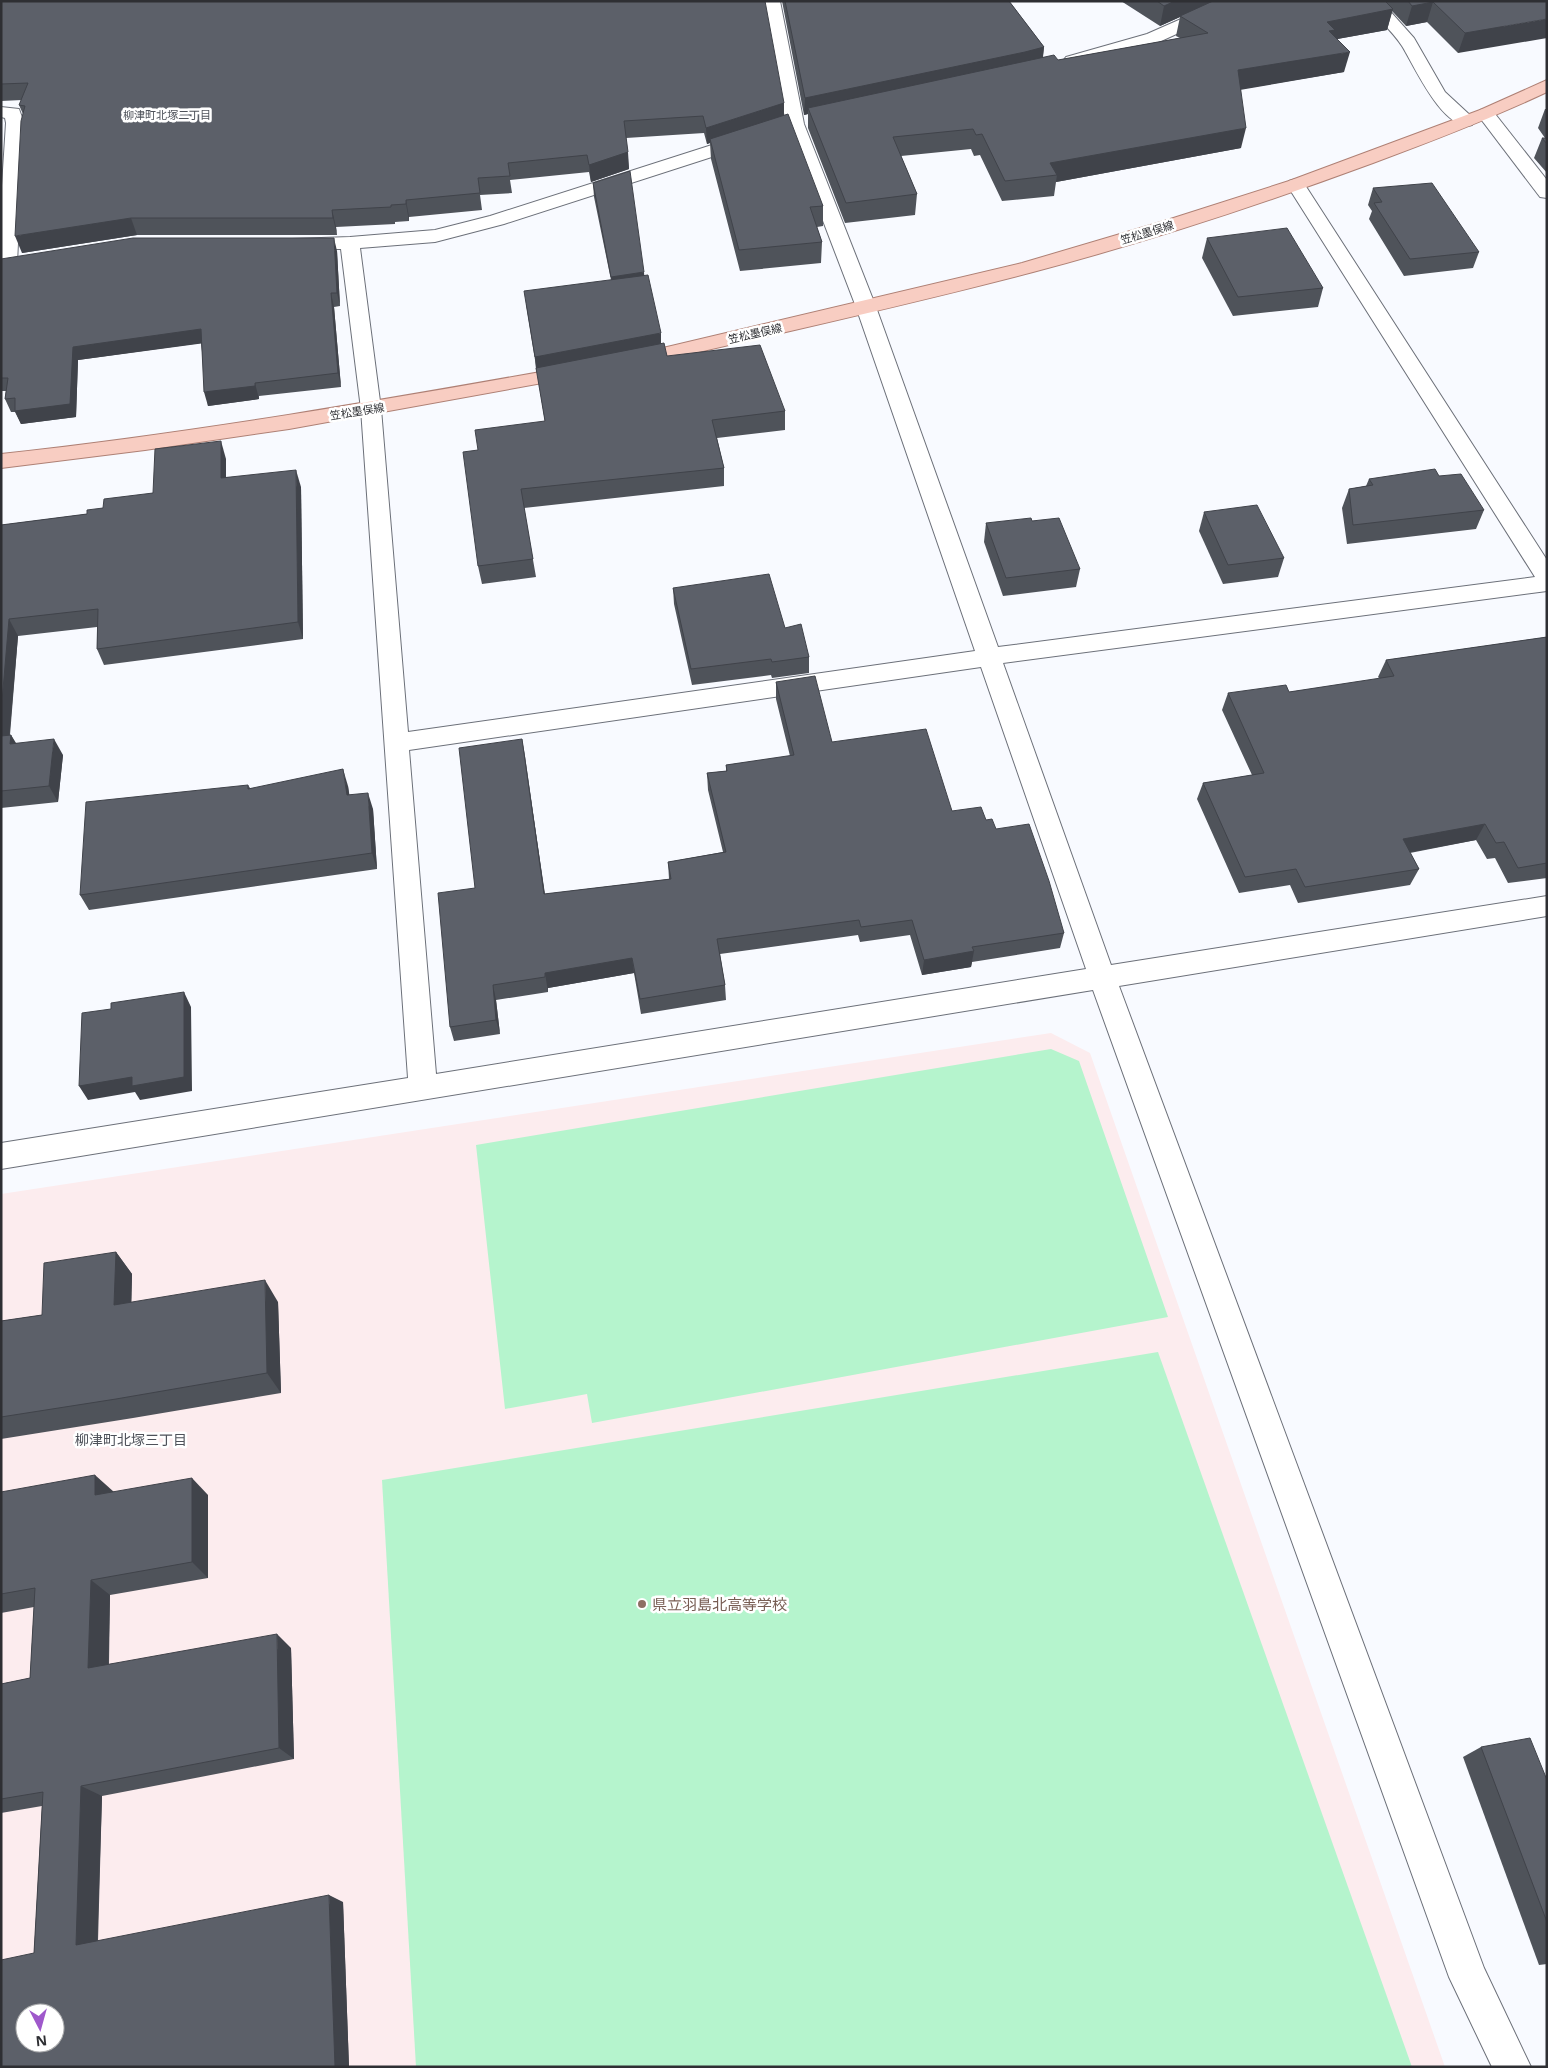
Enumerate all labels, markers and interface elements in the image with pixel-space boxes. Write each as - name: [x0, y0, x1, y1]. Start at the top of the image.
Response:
- district label: 柳津町北塚二丁目: [123, 107, 211, 122]
- street label: 笠松墨俣線: [1119, 217, 1175, 247]
- street label: 笠松墨俣線: [727, 320, 783, 346]
- street label: 笠松墨俣線: [329, 399, 385, 423]
- district label: 柳津町北塚三丁目: [75, 1430, 187, 1449]
- place label: 県立羽島北高等学校: [652, 1594, 787, 1614]
- marker: 県立羽島北高等学校: [636, 1598, 648, 1610]
- north arrow: [15, 2003, 65, 2053]
- text: N: [35, 2031, 48, 2051]

